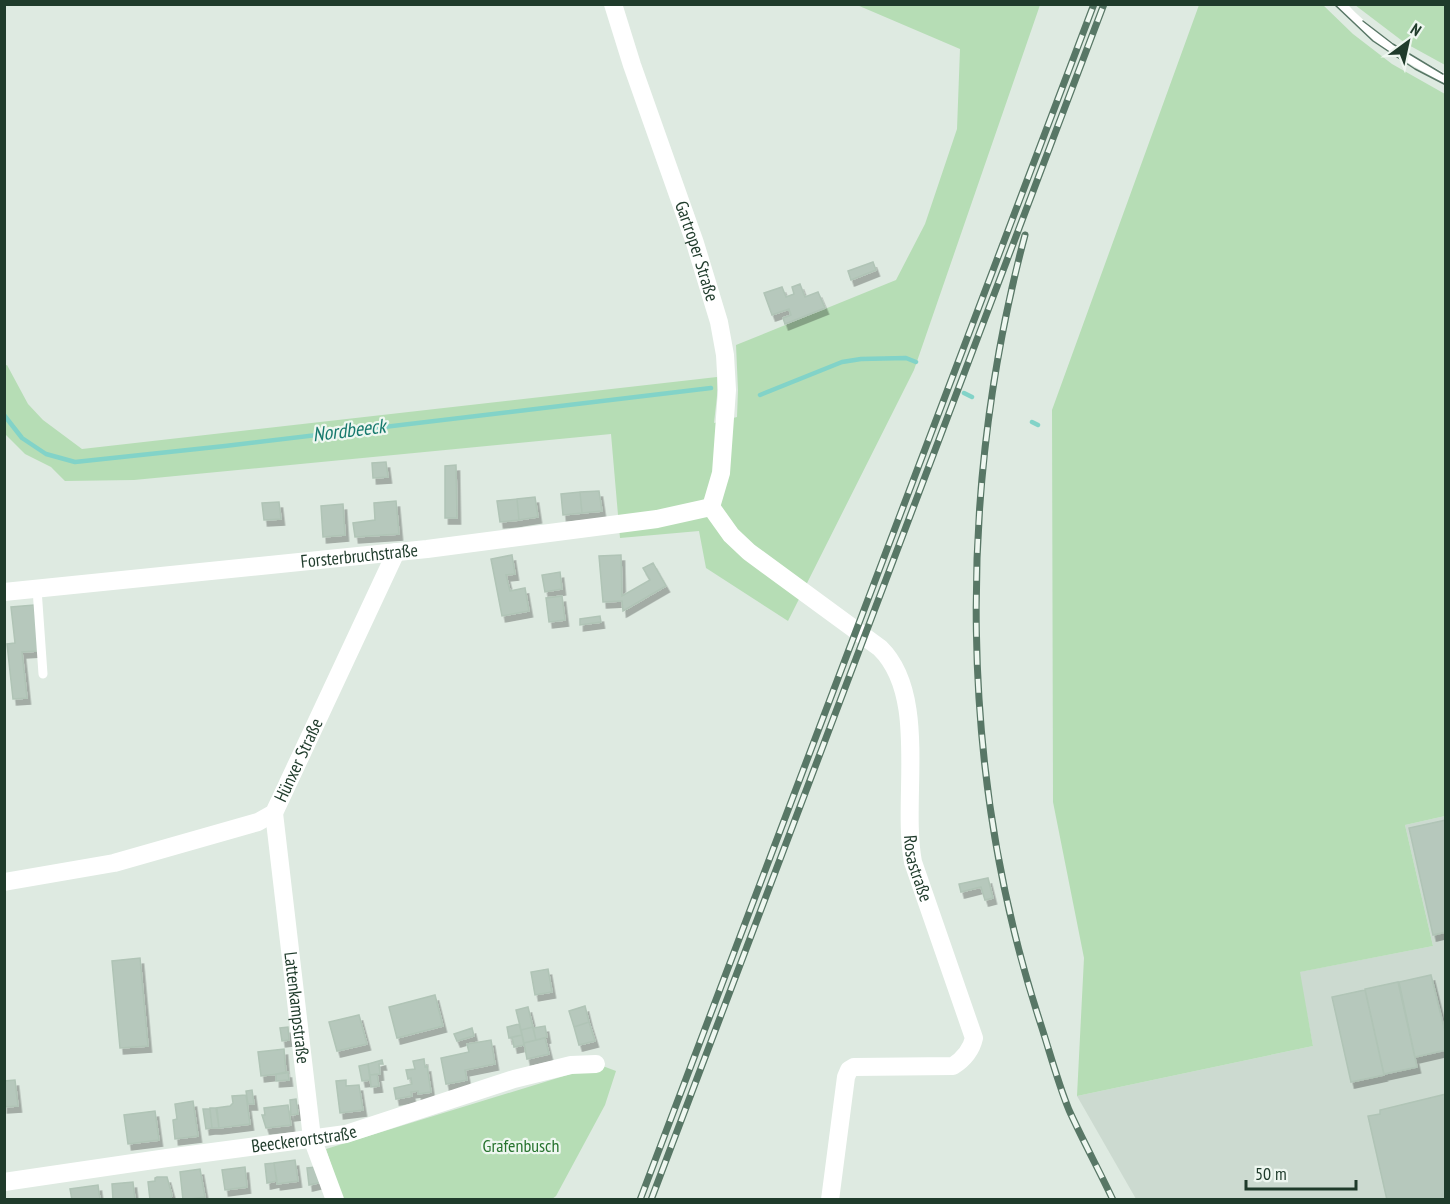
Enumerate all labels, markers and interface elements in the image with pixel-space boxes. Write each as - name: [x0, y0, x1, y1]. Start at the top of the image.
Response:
- north arrow: [1378, 12, 1438, 72]
- text: N: [1407, 19, 1425, 40]
- street label: Gartroper Straße: [670, 198, 724, 304]
- water label: Nordbeeck: [311, 412, 389, 447]
- street label: Forsterbruchstraße: [299, 538, 419, 573]
- street label: Hünxer Straße: [269, 714, 328, 805]
- street label: Rosastraße: [899, 834, 938, 905]
- street label: Lattenkampstraße: [279, 950, 315, 1065]
- street label: Beeckerortstraße: [250, 1119, 360, 1158]
- park label: Grafenbusch: [483, 1134, 559, 1157]
- scale bar: [1246, 1153, 1356, 1191]
- text: 50 m: [1255, 1162, 1287, 1185]

